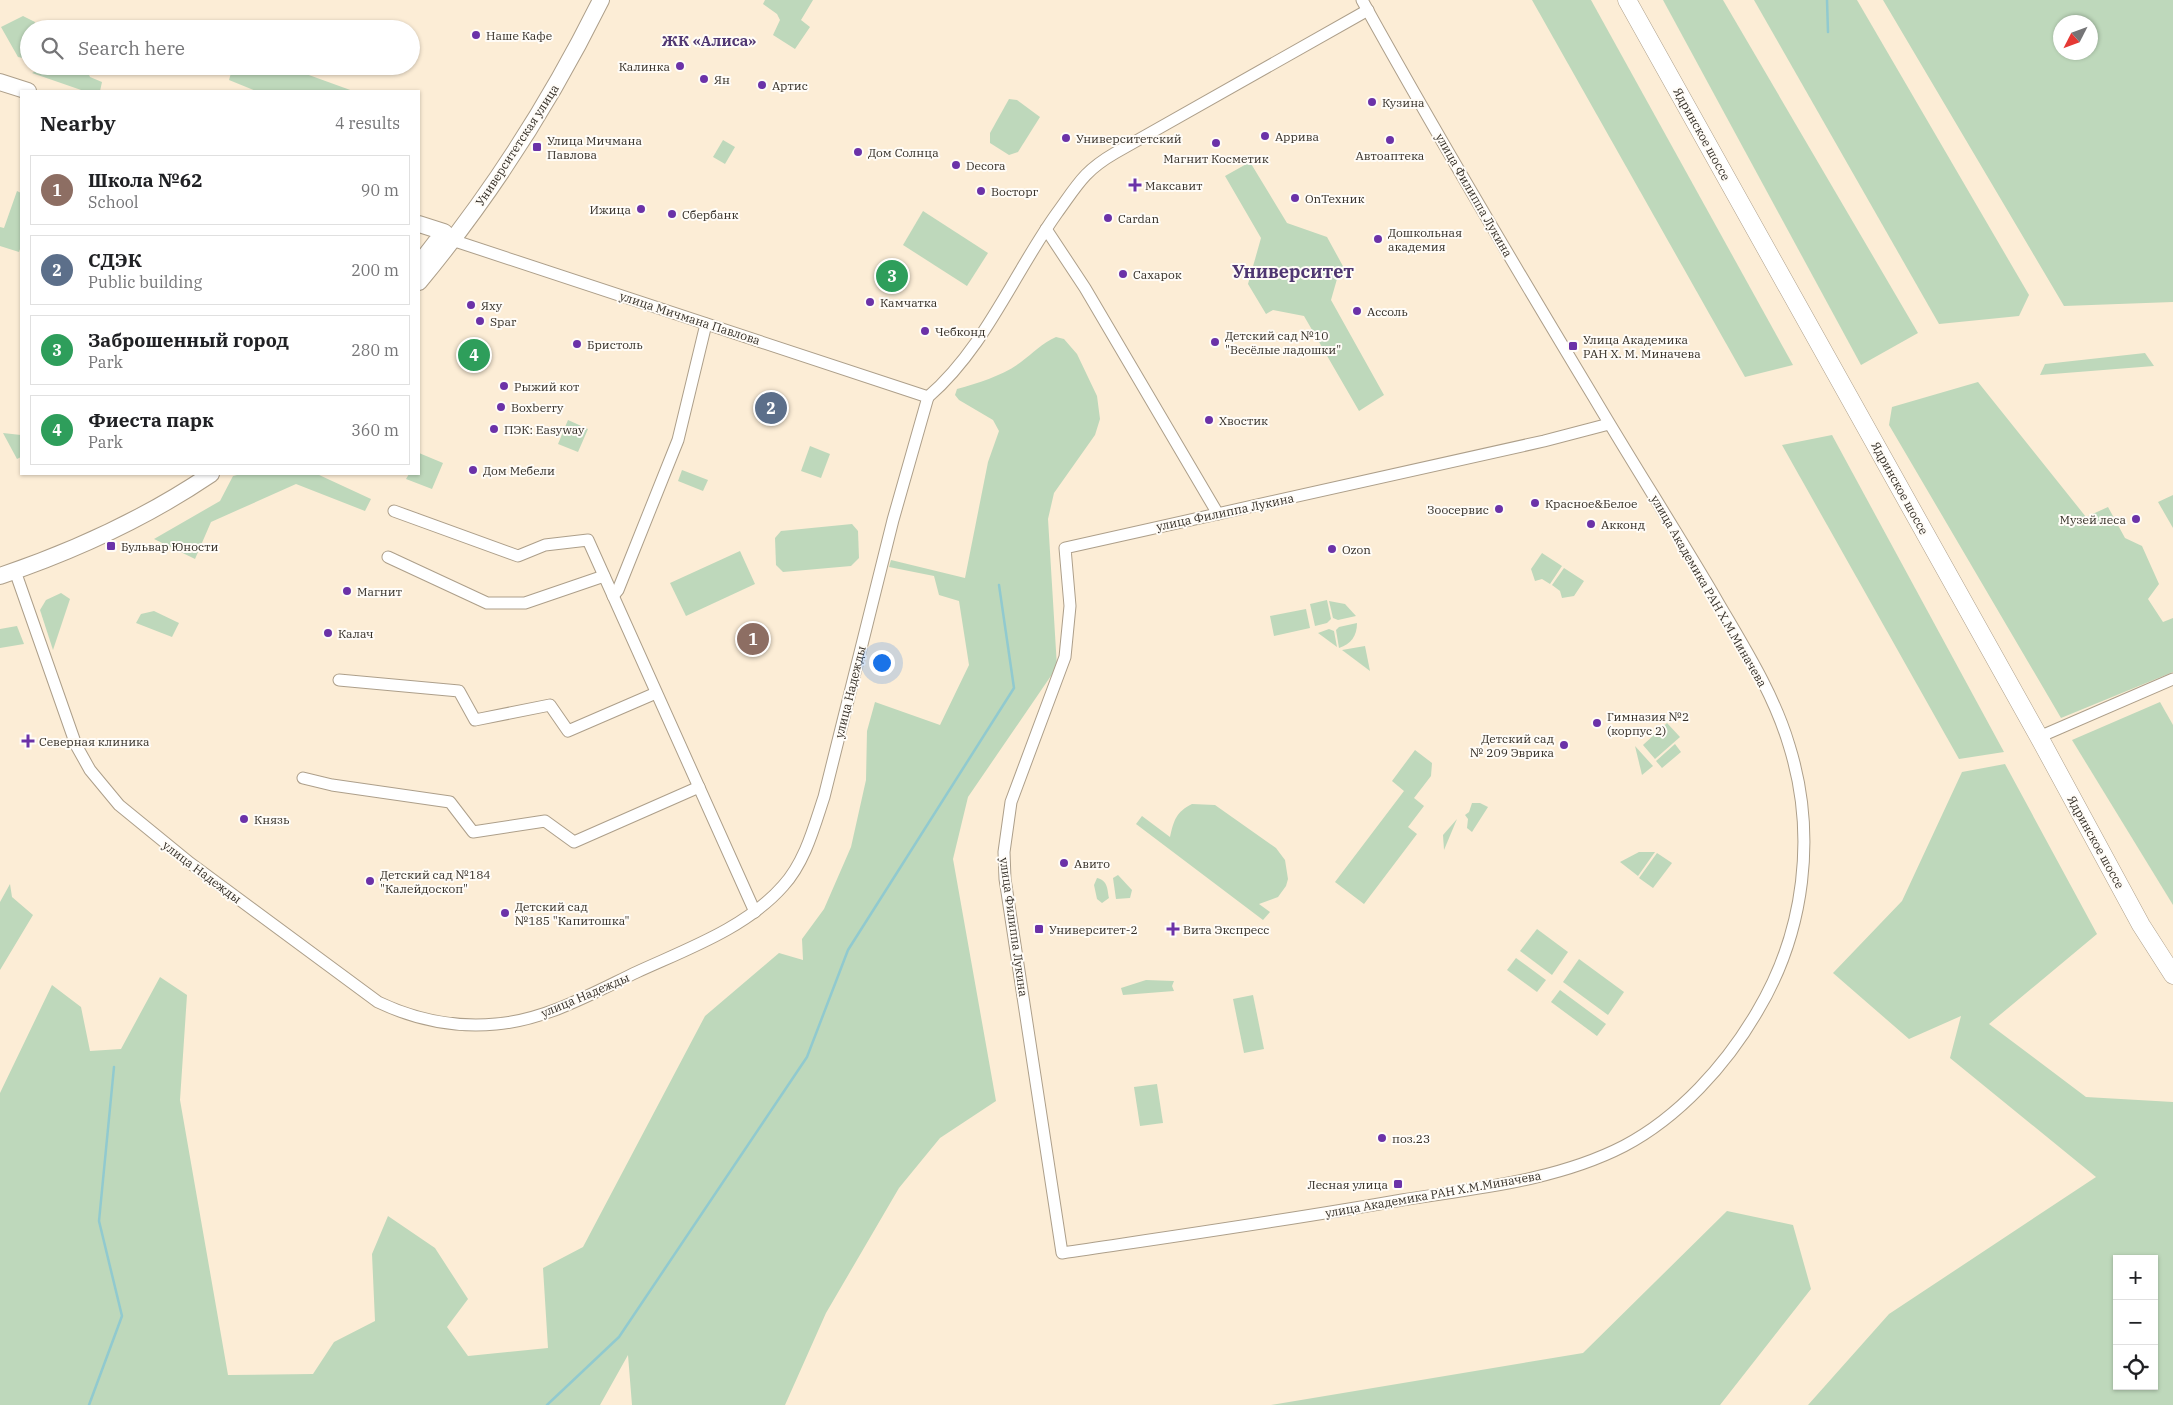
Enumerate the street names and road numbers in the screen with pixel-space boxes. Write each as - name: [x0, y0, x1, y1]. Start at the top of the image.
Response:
- street label: Университетская улица: [472, 81, 562, 209]
- street label: Ядринское шоссе: [1670, 85, 1734, 183]
- street label: улица Филиппа Лукина: [1432, 130, 1516, 260]
- street label: улица Мичмана Павлова: [618, 288, 763, 348]
- street label: Ядринское шоссе: [1868, 439, 1932, 537]
- street label: улица Филиппа Лукина: [1155, 490, 1296, 534]
- street label: улица Академика РАН Х.М.Миначева: [1648, 492, 1771, 690]
- street label: улица Надежды: [831, 644, 869, 740]
- street label: Ядринское шоссе: [2064, 793, 2128, 891]
- street label: улица Надежды: [160, 837, 245, 907]
- street label: улица Филиппа Лукина: [997, 856, 1031, 998]
- street label: улица Надежды: [538, 969, 632, 1020]
- street label: улица Академика РАН Х.М.Миначева: [1324, 1168, 1543, 1220]

